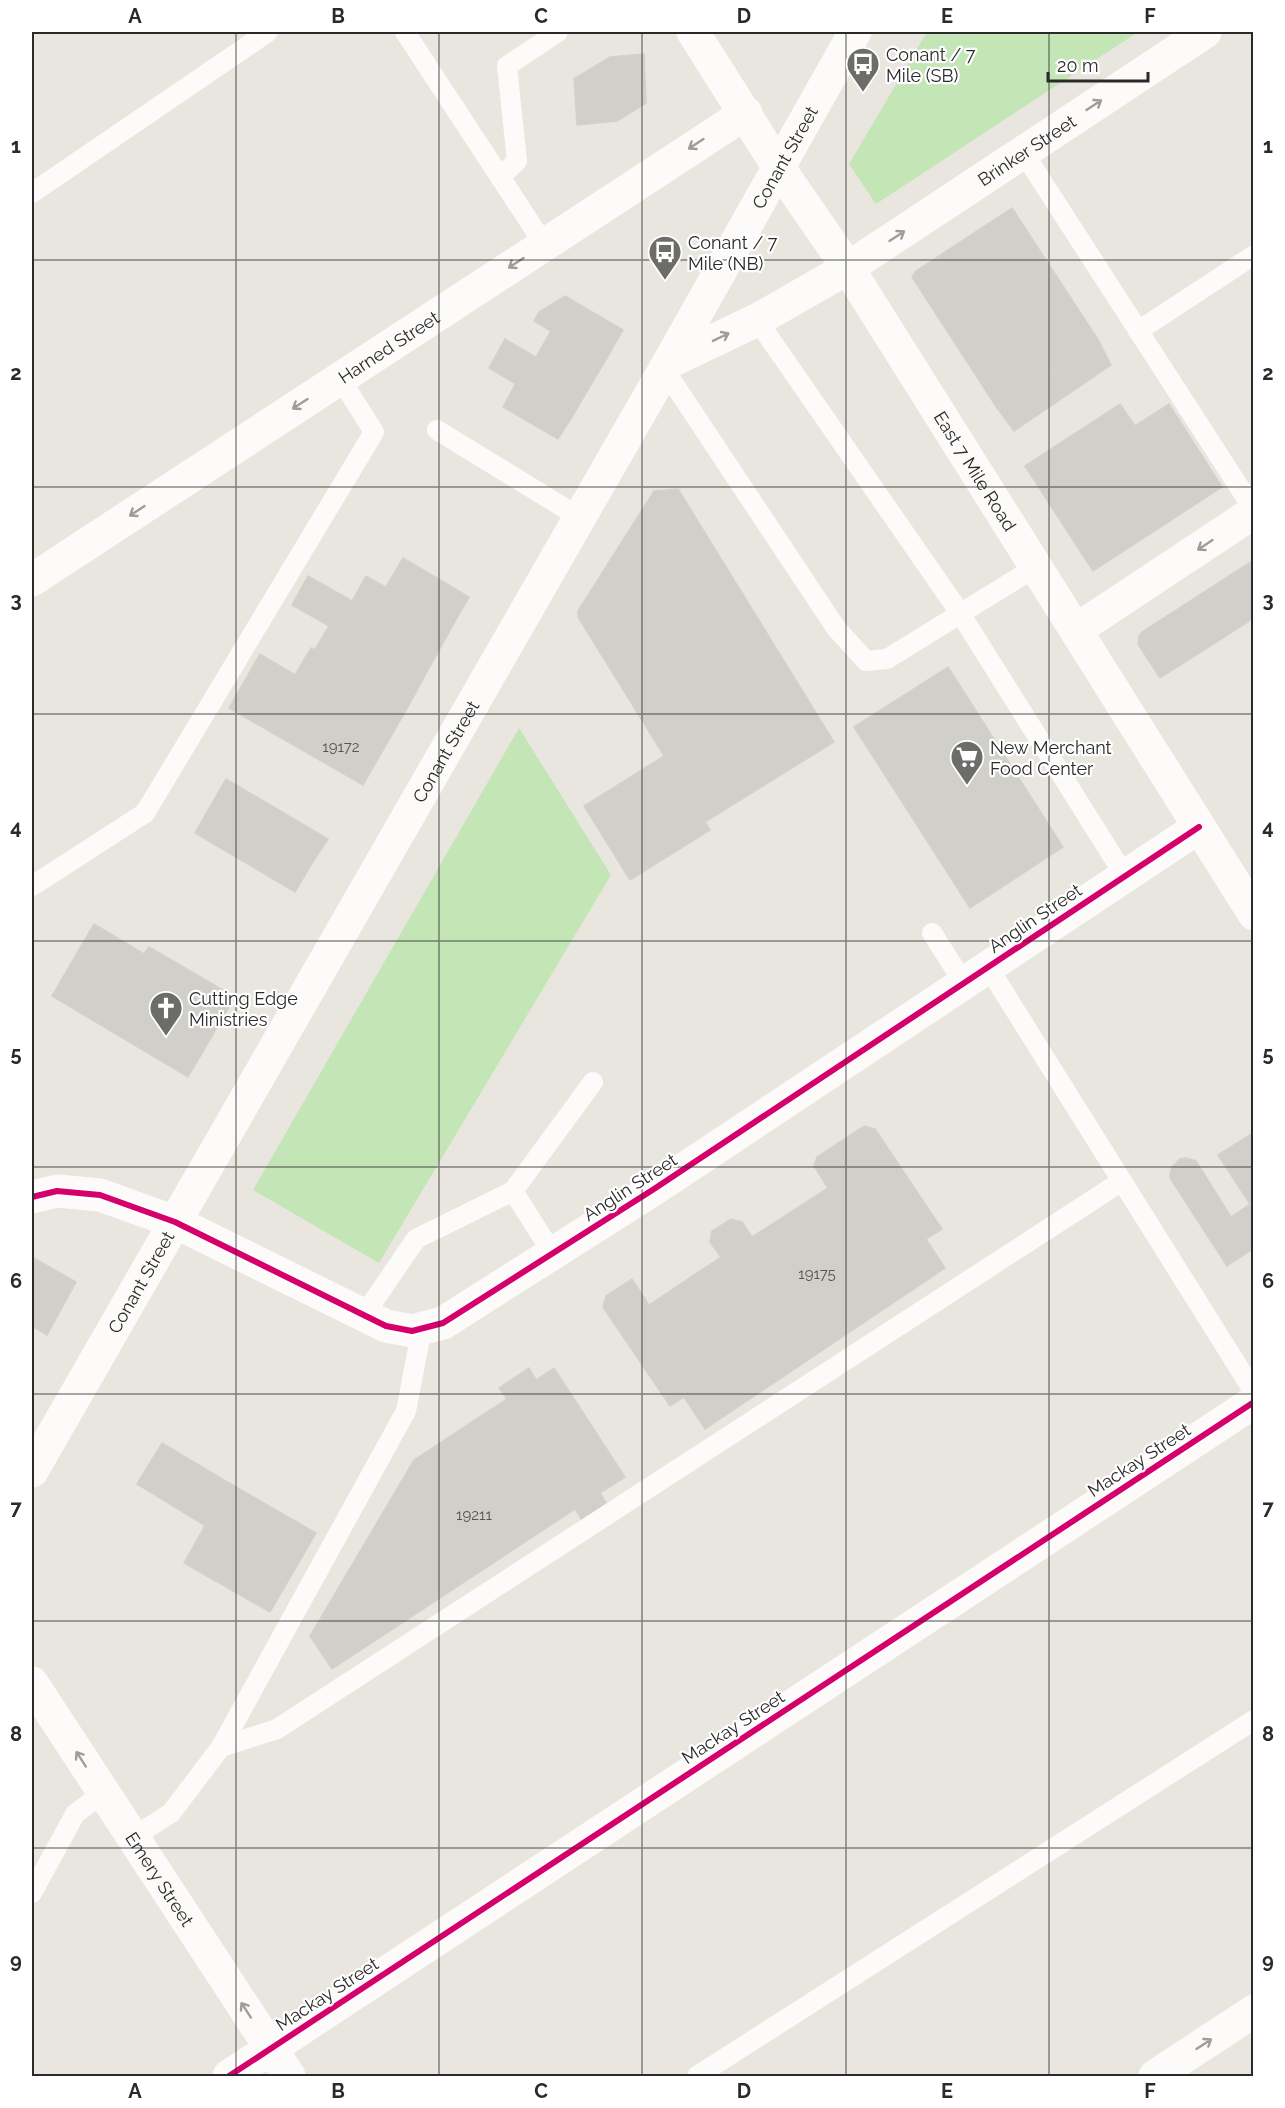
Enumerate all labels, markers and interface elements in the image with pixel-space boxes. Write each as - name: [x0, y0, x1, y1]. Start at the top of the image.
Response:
- text: A: [128, 4, 142, 28]
- text: B: [331, 4, 345, 28]
- text: C: [534, 4, 548, 28]
- text: D: [737, 4, 751, 28]
- text: E: [941, 4, 953, 28]
- text: F: [1144, 4, 1156, 28]
- place label: Conant / 7 Mile (SB): [886, 44, 976, 86]
- scale bar: [1048, 45, 1148, 83]
- bus stop icon: Conant / 7 Mile (SB): [845, 46, 881, 93]
- text: 20 m: [1057, 55, 1099, 76]
- one-way arrow: [1086, 99, 1102, 111]
- street label: Conant Street: [747, 102, 822, 212]
- street label: Brinker Street: [974, 110, 1079, 190]
- text: 1: [11, 134, 21, 158]
- text: 1: [1263, 134, 1273, 158]
- one-way arrow: [688, 139, 705, 151]
- one-way arrow: [888, 229, 905, 242]
- place label: Conant / 7 Mile (NB): [688, 232, 778, 274]
- bus stop icon: Conant / 7 Mile (NB): [647, 234, 683, 281]
- one-way arrow: [507, 256, 524, 269]
- street label: Harned Street: [334, 306, 443, 387]
- one-way arrow: [712, 330, 730, 342]
- text: 2: [10, 361, 22, 385]
- text: 2: [1262, 361, 1274, 385]
- one-way arrow: [292, 398, 309, 410]
- street label: East 7 Mile Road: [930, 407, 1021, 535]
- one-way arrow: [129, 505, 146, 517]
- one-way arrow: [1197, 539, 1214, 551]
- text: 3: [10, 588, 22, 612]
- text: 3: [1262, 588, 1274, 612]
- street label: Conant Street: [408, 696, 483, 806]
- place label: New Merchant Food Center: [990, 737, 1112, 779]
- house number: 19172: [322, 738, 360, 756]
- supermarket icon: New Merchant Food Center: [949, 739, 985, 786]
- text: 4: [10, 815, 22, 839]
- text: 4: [1262, 815, 1274, 839]
- street label: Anglin Street: [985, 879, 1085, 957]
- place label: Cutting Edge Ministries: [189, 988, 298, 1030]
- church icon: Cutting Edge Ministries: [148, 990, 184, 1037]
- text: 5: [10, 1042, 22, 1066]
- text: 5: [1262, 1042, 1274, 1066]
- street label: Anglin Street: [579, 1149, 681, 1225]
- street label: Conant Street: [103, 1227, 178, 1337]
- house number: 19175: [798, 1265, 836, 1283]
- text: 6: [10, 1269, 22, 1293]
- text: 6: [1262, 1269, 1274, 1293]
- street label: Mackay Street: [1084, 1419, 1194, 1501]
- text: 7: [10, 1496, 22, 1520]
- text: 7: [1262, 1496, 1274, 1520]
- house number: 19211: [456, 1506, 493, 1524]
- street label: Mackay Street: [678, 1686, 788, 1768]
- text: 8: [10, 1722, 22, 1746]
- text: 8: [1262, 1722, 1274, 1746]
- one-way arrow: [75, 1751, 87, 1768]
- street label: Emery Street: [122, 1828, 198, 1930]
- text: 9: [10, 1949, 22, 1973]
- text: 9: [1262, 1949, 1274, 1973]
- street label: Mackay Street: [272, 1953, 382, 2035]
- one-way arrow: [239, 2002, 251, 2019]
- one-way arrow: [1195, 2038, 1212, 2051]
- text: A: [128, 2079, 142, 2103]
- text: B: [331, 2079, 345, 2103]
- text: C: [534, 2079, 548, 2103]
- text: D: [737, 2079, 751, 2103]
- text: E: [941, 2079, 953, 2103]
- text: F: [1144, 2079, 1156, 2103]

